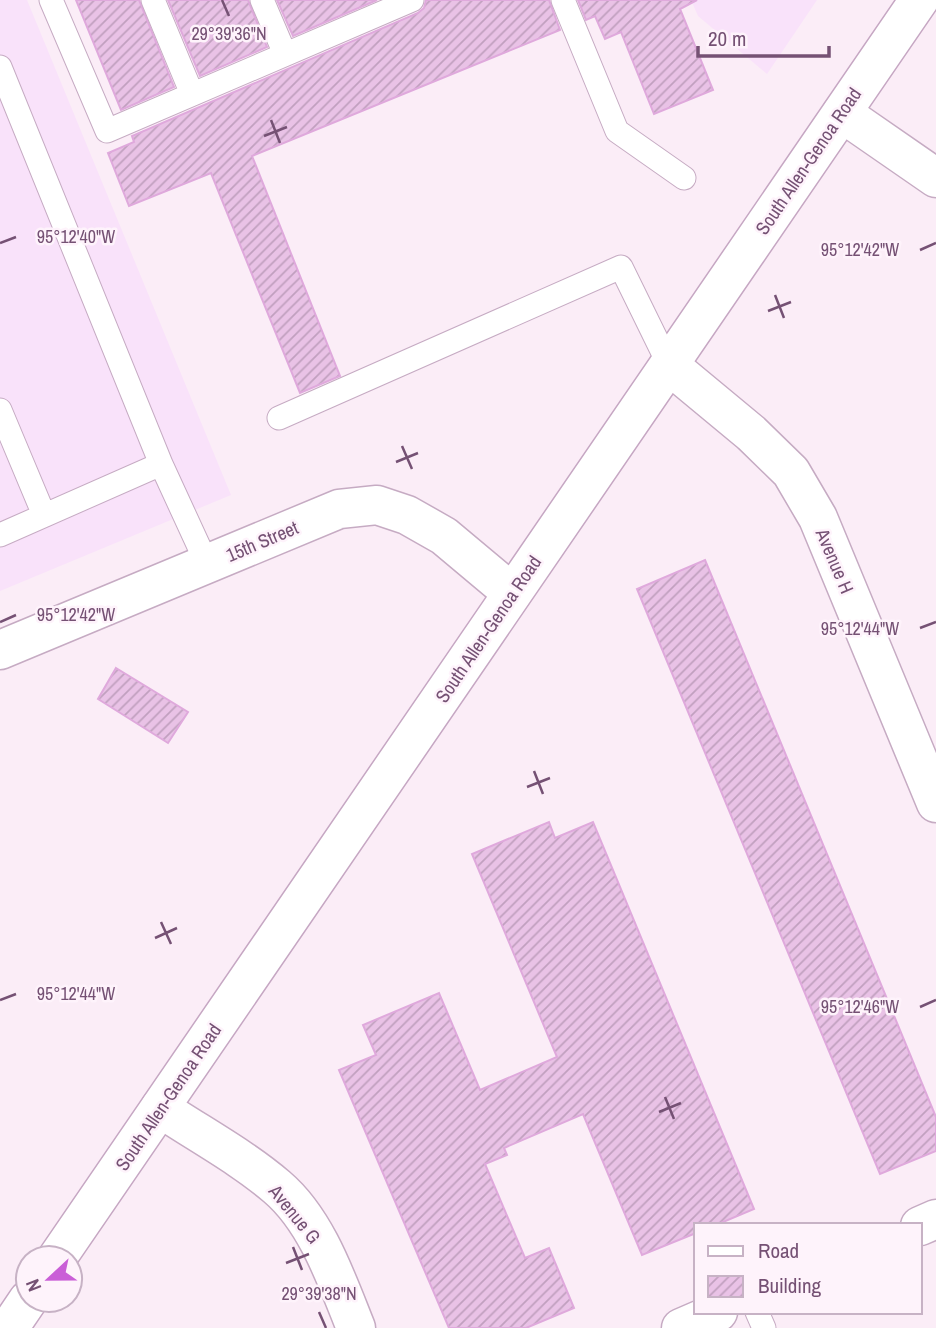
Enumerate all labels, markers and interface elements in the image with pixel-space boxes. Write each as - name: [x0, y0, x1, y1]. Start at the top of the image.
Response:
- scale bar: [698, 14, 829, 58]
- text: 29°39'36"N: [191, 21, 267, 46]
- text: 20 m: [708, 24, 746, 53]
- street label: South Allen-Genoa Road: [749, 82, 867, 240]
- text: 95°12'40"W: [37, 224, 115, 249]
- text: 95°12'42"W: [821, 237, 899, 262]
- street label: 15th Street: [222, 514, 303, 568]
- street label: Avenue H: [809, 524, 860, 597]
- street label: South Allen-Genoa Road: [429, 550, 547, 708]
- text: 95°12'42"W: [37, 602, 115, 627]
- text: 95°12'44"W: [821, 616, 899, 641]
- text: 95°12'44"W: [37, 981, 115, 1006]
- text: 95°12'46"W: [821, 994, 899, 1019]
- street label: South Allen-Genoa Road: [109, 1018, 227, 1176]
- street label: Avenue G: [263, 1178, 327, 1249]
- legend: [694, 1223, 922, 1314]
- text: Road: [758, 1236, 799, 1265]
- north arrow: [14, 1244, 84, 1314]
- text: Building: [758, 1271, 822, 1300]
- text: N: [19, 1275, 47, 1295]
- text: 29°39'38"N: [281, 1281, 357, 1306]

